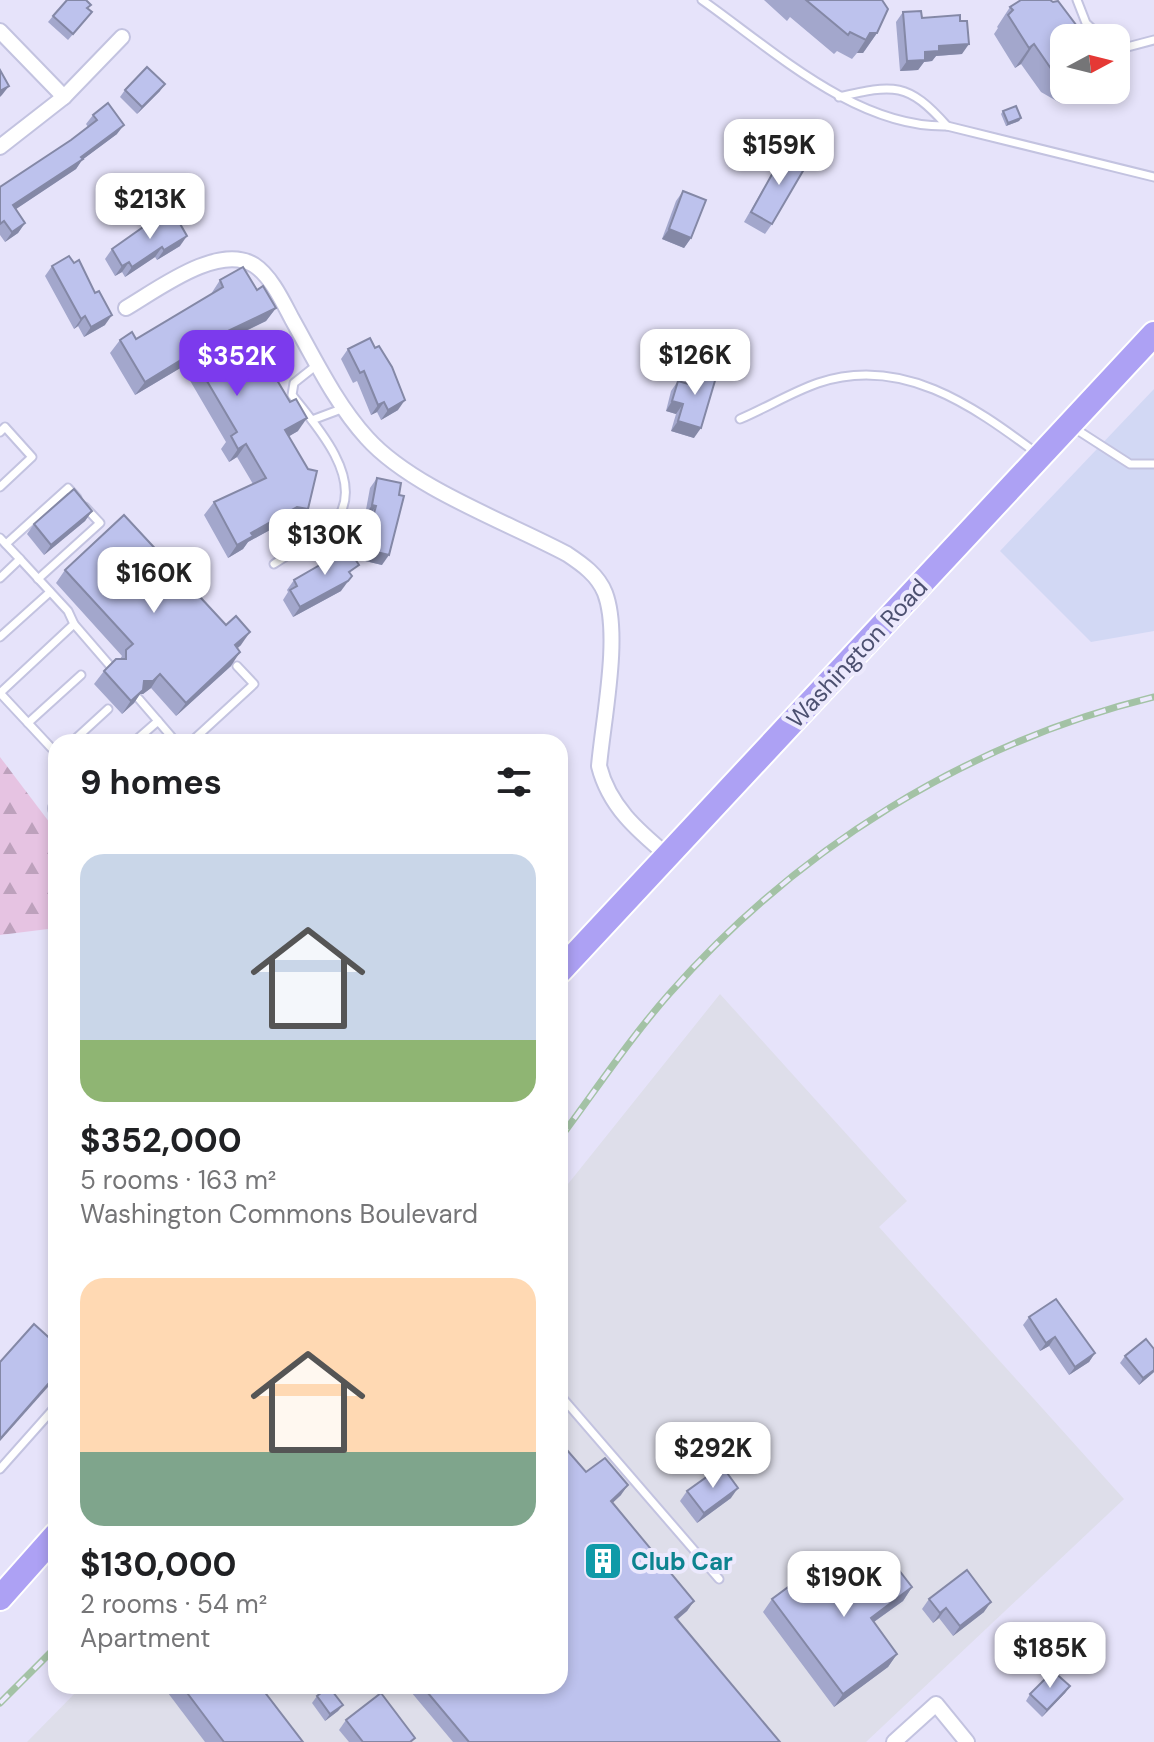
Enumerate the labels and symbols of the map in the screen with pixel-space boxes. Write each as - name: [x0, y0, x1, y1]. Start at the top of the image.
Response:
- north arrow: [1050, 24, 1130, 104]
- pin: $159K: [723, 119, 835, 187]
- pin: $213K: [94, 173, 206, 241]
- pin: $126K: [639, 329, 751, 397]
- pin: $352K: [181, 330, 293, 398]
- pin: $130K: [269, 509, 381, 577]
- pin: $160K: [98, 547, 210, 615]
- street label: Washington Road: [780, 572, 934, 734]
- pin: $292K: [657, 1422, 769, 1490]
- building icon: Club Car: [582, 1540, 624, 1582]
- place label: Club Car: [631, 1546, 733, 1577]
- pin: $190K: [788, 1551, 900, 1619]
- pin: $185K: [994, 1622, 1106, 1690]

